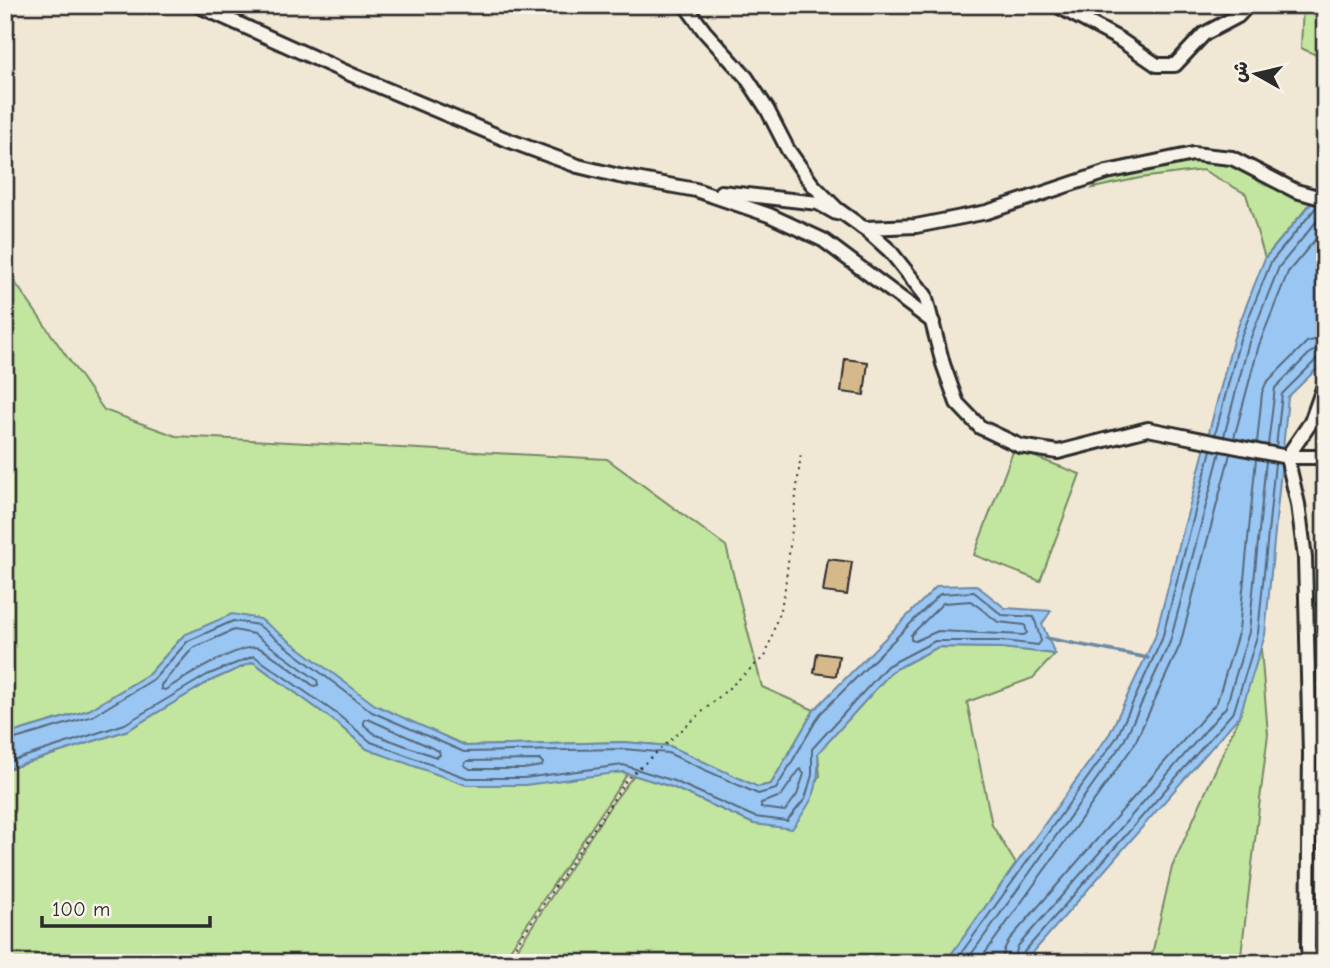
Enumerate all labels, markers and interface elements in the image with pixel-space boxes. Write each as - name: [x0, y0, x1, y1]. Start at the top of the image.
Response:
- north arrow: [1222, 38, 1292, 108]
- text: ش: [1228, 60, 1253, 84]
- scale bar: [42, 884, 210, 928]
- text: 100 m: [52, 897, 110, 921]

